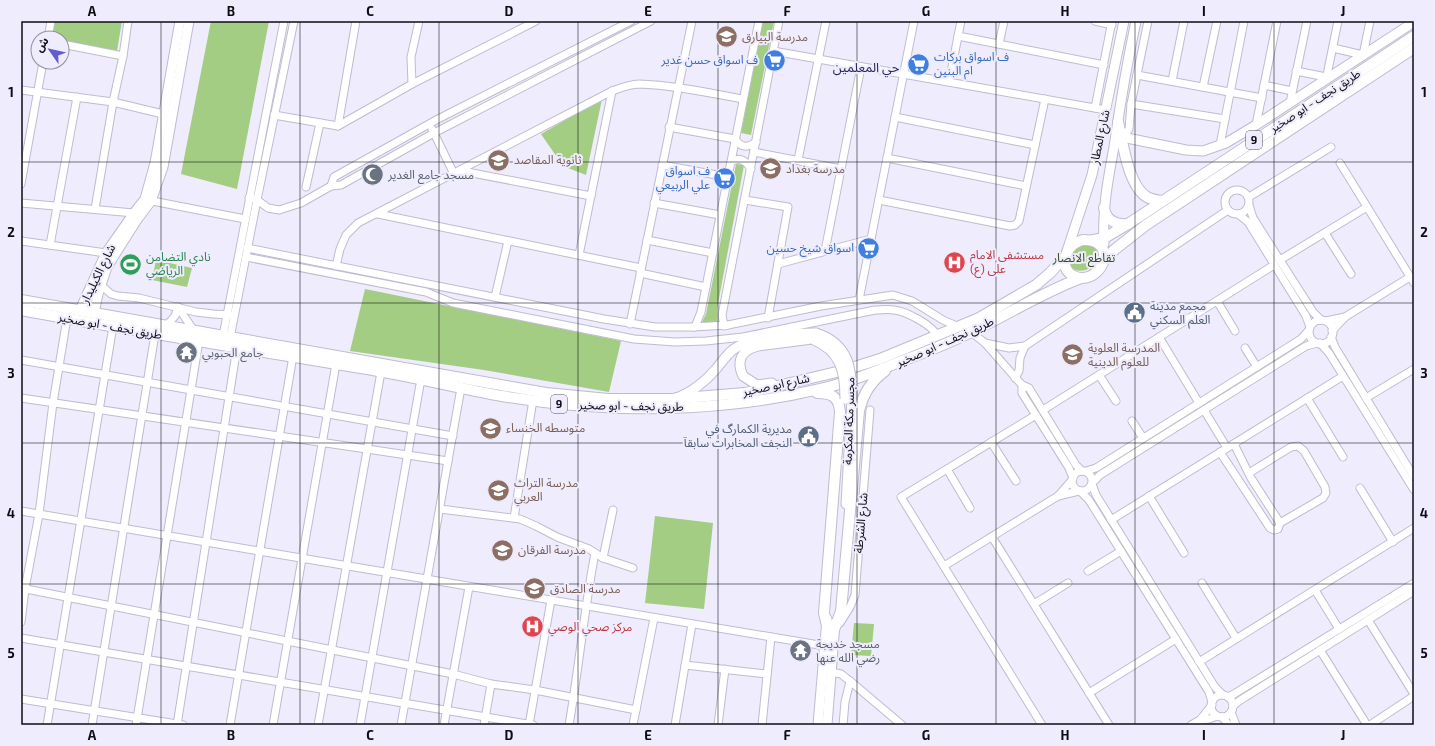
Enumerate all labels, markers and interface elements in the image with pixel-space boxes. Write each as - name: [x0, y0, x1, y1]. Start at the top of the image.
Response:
- text: A: [88, 3, 97, 19]
- text: B: [227, 3, 235, 19]
- text: C: [366, 3, 374, 19]
- text: D: [505, 3, 514, 19]
- text: E: [644, 3, 652, 19]
- text: F: [783, 3, 791, 19]
- text: G: [922, 3, 930, 19]
- text: H: [1061, 3, 1070, 19]
- text: I: [1202, 3, 1206, 19]
- text: J: [1341, 3, 1345, 19]
- school or university icon: مدرسة البيارق: [714, 24, 740, 50]
- place label: مدرسة البيارق: [742, 29, 808, 44]
- north arrow: [30, 30, 70, 70]
- text: ش: [32, 34, 52, 55]
- supermarket icon: ف اسواق حسن غدير: [761, 47, 787, 73]
- place label: ف اسواق بركات ام البنين: [934, 49, 1009, 80]
- supermarket icon: ف اسواق بركات ام البنين: [905, 51, 931, 77]
- place label: ف اسواق حسن غدير: [660, 52, 758, 67]
- district label: حي المعلمين: [833, 59, 900, 78]
- street label: طريق نجف - ابو صخير: [1266, 66, 1364, 137]
- text: 1: [8, 84, 14, 100]
- text: 1: [1421, 84, 1427, 100]
- street label: شارع المطار: [1086, 108, 1115, 167]
- road number: 9: [1246, 131, 1262, 149]
- school or university icon: ثانوية المقاصد: [485, 147, 511, 173]
- place label: ثانوية المقاصد: [514, 152, 582, 167]
- school or university icon: مدرسة بغداد: [758, 156, 784, 182]
- place label: مدرسة بغداد: [786, 161, 845, 176]
- mosque icon: مسجد جامع الغدير: [359, 162, 385, 188]
- place label: ف اسواق علي الربيعي: [656, 163, 710, 195]
- supermarket icon: ف اسواق علي الربيعي: [712, 165, 738, 191]
- place label: مسجد جامع الغدير: [387, 167, 474, 184]
- text: 2: [7, 224, 15, 240]
- text: 2: [1420, 224, 1428, 240]
- supermarket icon: اسواق شيخ حسين: [856, 235, 882, 261]
- place label: اسواق شيخ حسين: [766, 240, 854, 257]
- street label: شارع الكيليدار: [76, 242, 120, 308]
- place label: مستشفی الامام علی (ع): [970, 247, 1044, 278]
- place label: نادي التضامن الرياضي: [146, 249, 211, 281]
- hospital icon: مستشفی الامام علی (ع): [942, 249, 968, 275]
- park label: تقاطع الانصار: [1052, 250, 1116, 267]
- sports icon: نادي التضامن الرياضي: [117, 251, 143, 277]
- place label: مجمع مدينة العلم السكني: [1150, 298, 1211, 330]
- public building icon: مجمع مدينة العلم السكني: [1121, 300, 1147, 326]
- street label: طريق نجف - ابو صخير: [56, 309, 163, 343]
- street label: طريق نجف - ابو صخير: [893, 313, 996, 371]
- temple icon: جامع الحبوبي: [174, 340, 200, 366]
- place label: المدرسة العلوية للعلوم الدينية: [1088, 340, 1160, 371]
- school or university icon: المدرسة العلوية للعلوم الدينية: [1060, 342, 1086, 368]
- place label: جامع الحبوبي: [202, 345, 263, 363]
- text: 3: [7, 365, 15, 381]
- text: 3: [1420, 365, 1428, 381]
- street label: شارع ابو صخير: [740, 370, 811, 401]
- street label: مجسر مكة المكرمة: [839, 377, 858, 465]
- road number: 9: [551, 395, 567, 413]
- street label: طريق نجف - ابو صخير: [577, 397, 684, 415]
- school or university icon: متوسطه الخنساء: [478, 415, 504, 441]
- place label: متوسطه الخنساء: [506, 420, 585, 435]
- place label: مديرية الكمارگ في النجف المخابرات سابقآ: [683, 421, 792, 450]
- public building icon: مديرية الكمارگ في النجف المخابرات سابقآ: [795, 423, 821, 449]
- place label: مدرسة التراث العربي: [514, 475, 578, 507]
- school or university icon: مدرسة التراث العربي: [485, 477, 511, 503]
- street label: شارع الشرطة: [850, 492, 873, 554]
- text: 4: [7, 505, 15, 521]
- text: 4: [1420, 505, 1428, 521]
- school or university icon: مدرسة الفرقان: [489, 537, 515, 563]
- place label: مدرسة الفرقان: [518, 542, 586, 557]
- school or university icon: مدرسة الصادق: [522, 576, 548, 602]
- place label: مدرسة الصادق: [550, 581, 621, 596]
- hospital icon: مركز صحي الوصي: [519, 614, 545, 640]
- place label: مركز صحي الوصي: [548, 619, 632, 637]
- place label: مسجد خديجة رضي الله عنها: [816, 636, 880, 668]
- temple icon: مسجد خديجة رضي الله عنها: [788, 638, 814, 664]
- text: 5: [7, 645, 15, 661]
- text: 5: [1420, 645, 1428, 661]
- text: A: [88, 727, 97, 743]
- text: B: [227, 727, 235, 743]
- text: C: [366, 727, 374, 743]
- text: D: [505, 727, 514, 743]
- text: E: [644, 727, 652, 743]
- text: F: [783, 727, 791, 743]
- text: G: [922, 727, 930, 743]
- text: H: [1061, 727, 1070, 743]
- text: I: [1202, 727, 1206, 743]
- text: J: [1341, 727, 1345, 743]

